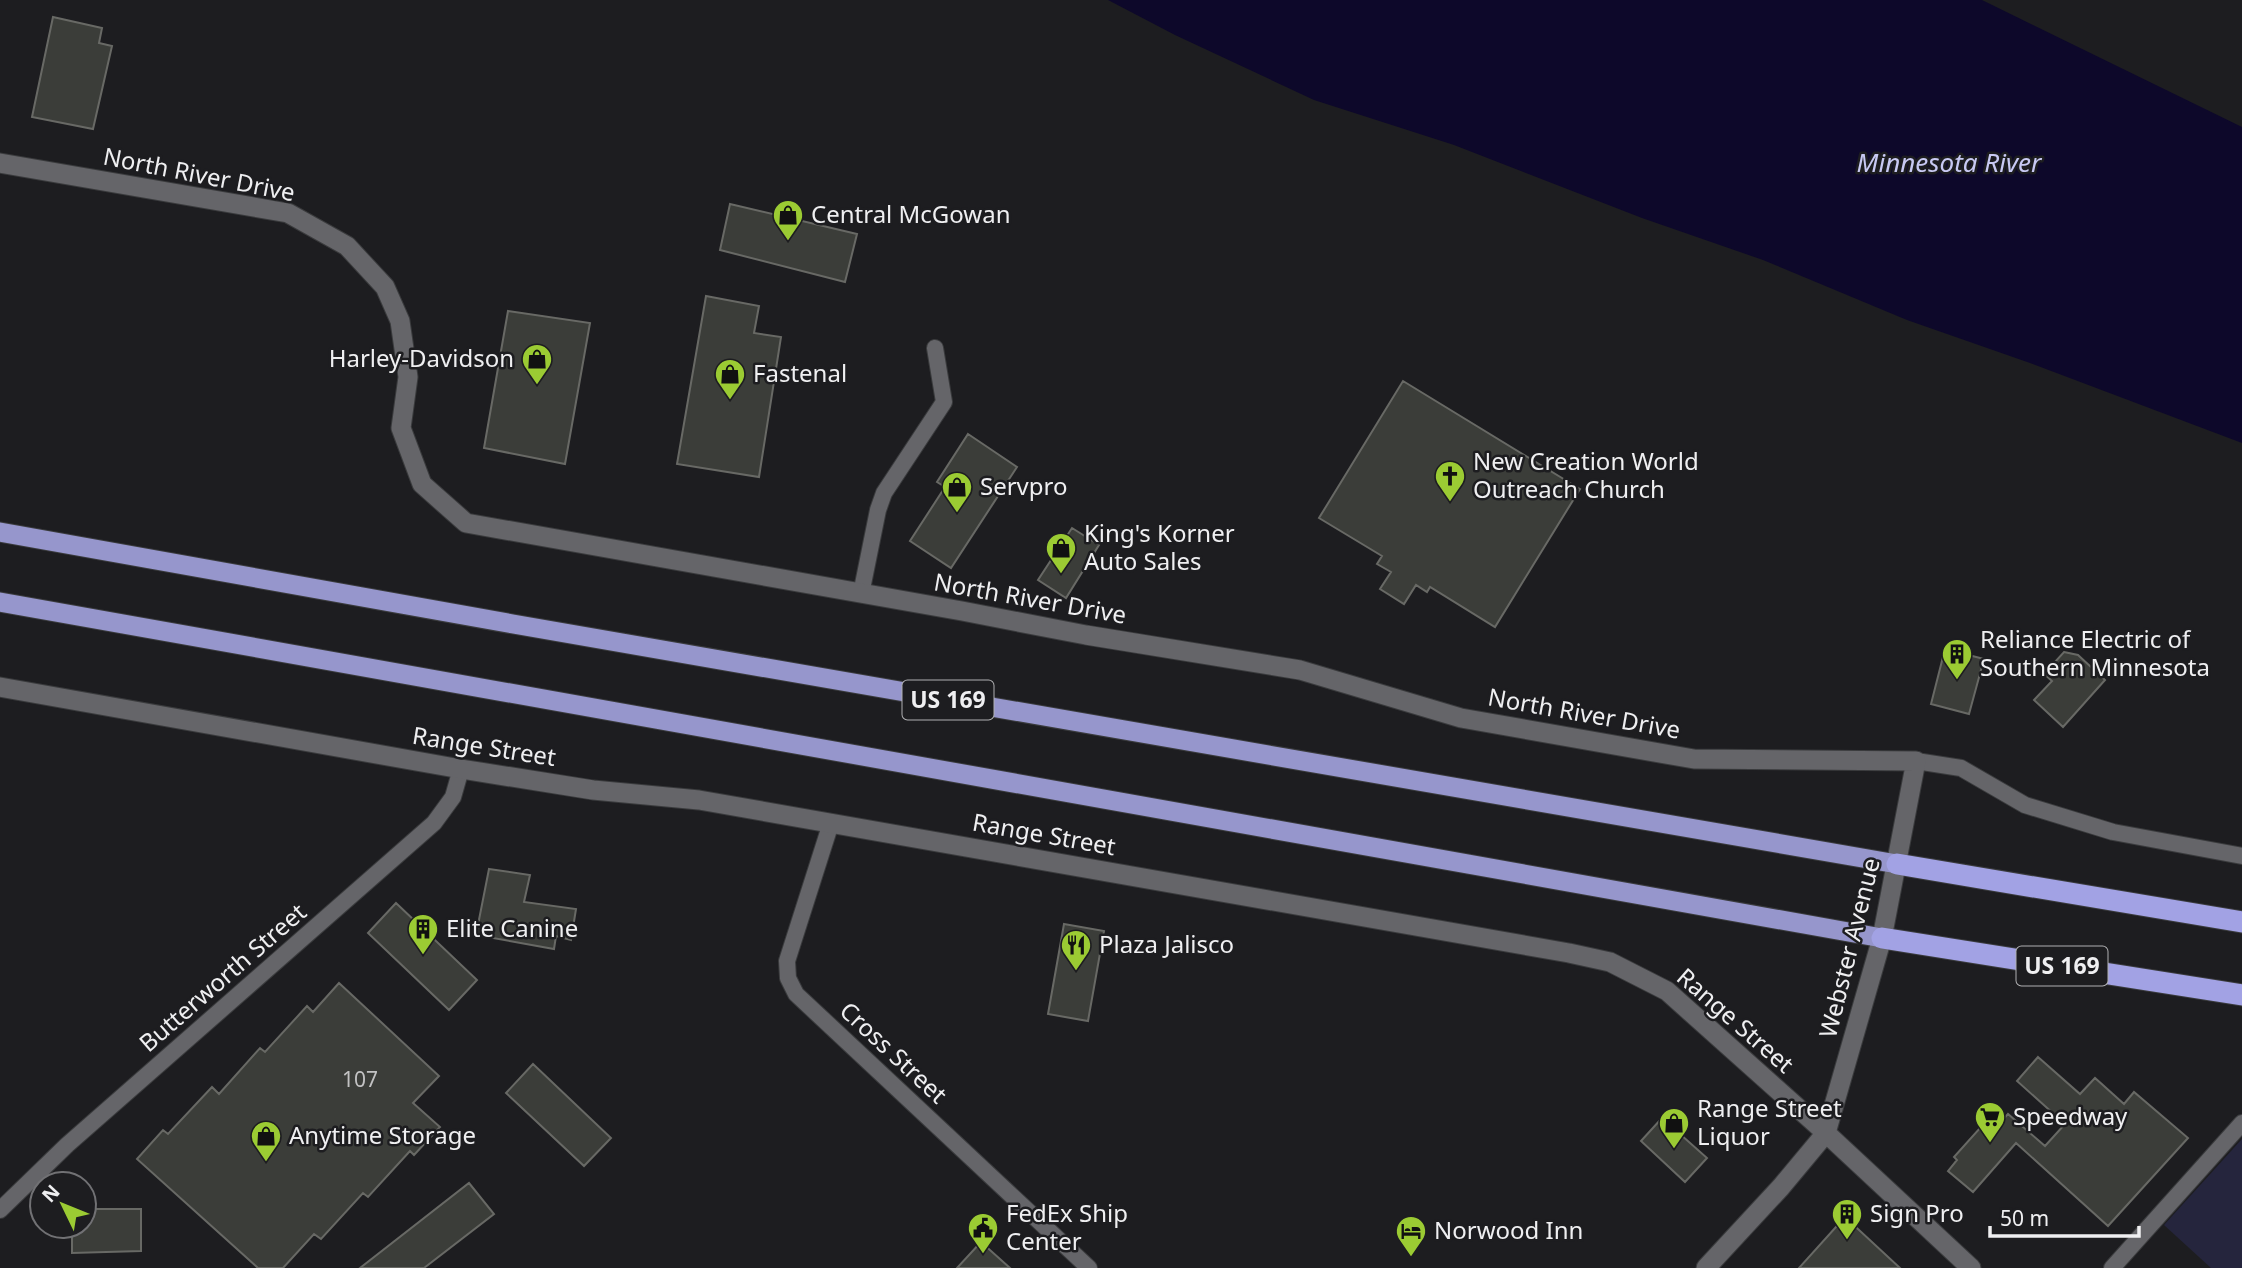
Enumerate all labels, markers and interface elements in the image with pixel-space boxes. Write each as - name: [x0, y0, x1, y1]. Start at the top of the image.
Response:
- street label: North River Drive: [101, 139, 298, 208]
- water label: Minnesota River: [1857, 144, 2043, 180]
- place label: Central McGowan: [811, 197, 1011, 230]
- shop icon: Central McGowan: [771, 198, 805, 242]
- place label: Harley-Davidson: [329, 341, 514, 374]
- shop icon: Harley-Davidson: [520, 342, 554, 386]
- place label: Fastenal: [753, 356, 847, 389]
- shop icon: Fastenal: [713, 357, 747, 401]
- place label: New Creation World Outreach Church: [1473, 444, 1699, 505]
- church icon: New Creation World Outreach Church: [1433, 459, 1467, 503]
- place label: Servpro: [980, 469, 1068, 502]
- shop icon: Servpro: [940, 470, 974, 514]
- place label: King's Korner Auto Sales: [1084, 516, 1235, 577]
- shop icon: King's Korner Auto Sales: [1044, 531, 1078, 575]
- street label: North River Drive: [931, 564, 1129, 631]
- place label: Reliance Electric of Southern Minnesota: [1980, 622, 2210, 683]
- building icon: Reliance Electric of Southern Minnesota: [1940, 637, 1974, 681]
- street label: North River Drive: [1485, 679, 1683, 746]
- road number: US 169: [902, 680, 993, 720]
- street label: Range Street: [410, 718, 559, 773]
- street label: Range Street: [970, 805, 1119, 862]
- street label: Webster Avenue: [1810, 854, 1887, 1041]
- street label: Butterworth Street: [131, 895, 313, 1059]
- place label: Elite Canine: [446, 911, 578, 944]
- building icon: Elite Canine: [406, 912, 440, 956]
- place label: Plaza Jalisco: [1099, 927, 1234, 960]
- restaurant icon: Plaza Jalisco: [1059, 928, 1093, 972]
- road number: US 169: [2016, 946, 2108, 986]
- street label: Range Street: [1671, 960, 1802, 1080]
- street label: Cross Street: [833, 994, 955, 1110]
- house number: 107: [342, 1065, 378, 1093]
- place label: Range Street Liquor: [1697, 1091, 1842, 1152]
- place label: Speedway: [2013, 1099, 2128, 1132]
- supermarket icon: Speedway: [1973, 1100, 2007, 1144]
- shop icon: Range Street Liquor: [1657, 1106, 1691, 1150]
- place label: Anytime Storage: [289, 1118, 476, 1151]
- shop icon: Anytime Storage: [249, 1119, 283, 1163]
- north arrow: [28, 1170, 98, 1240]
- text: N: [36, 1179, 65, 1208]
- scale bar: [1990, 1194, 2139, 1238]
- place label: FedEx Ship Center: [1006, 1196, 1128, 1257]
- place label: Sign Pro: [1870, 1196, 1964, 1229]
- building icon: Sign Pro: [1830, 1197, 1864, 1241]
- text: 50 m: [2000, 1204, 2049, 1232]
- public building icon: FedEx Ship Center: [966, 1211, 1000, 1255]
- place label: Norwood Inn: [1434, 1213, 1583, 1246]
- hotel icon: Norwood Inn: [1394, 1214, 1428, 1258]

